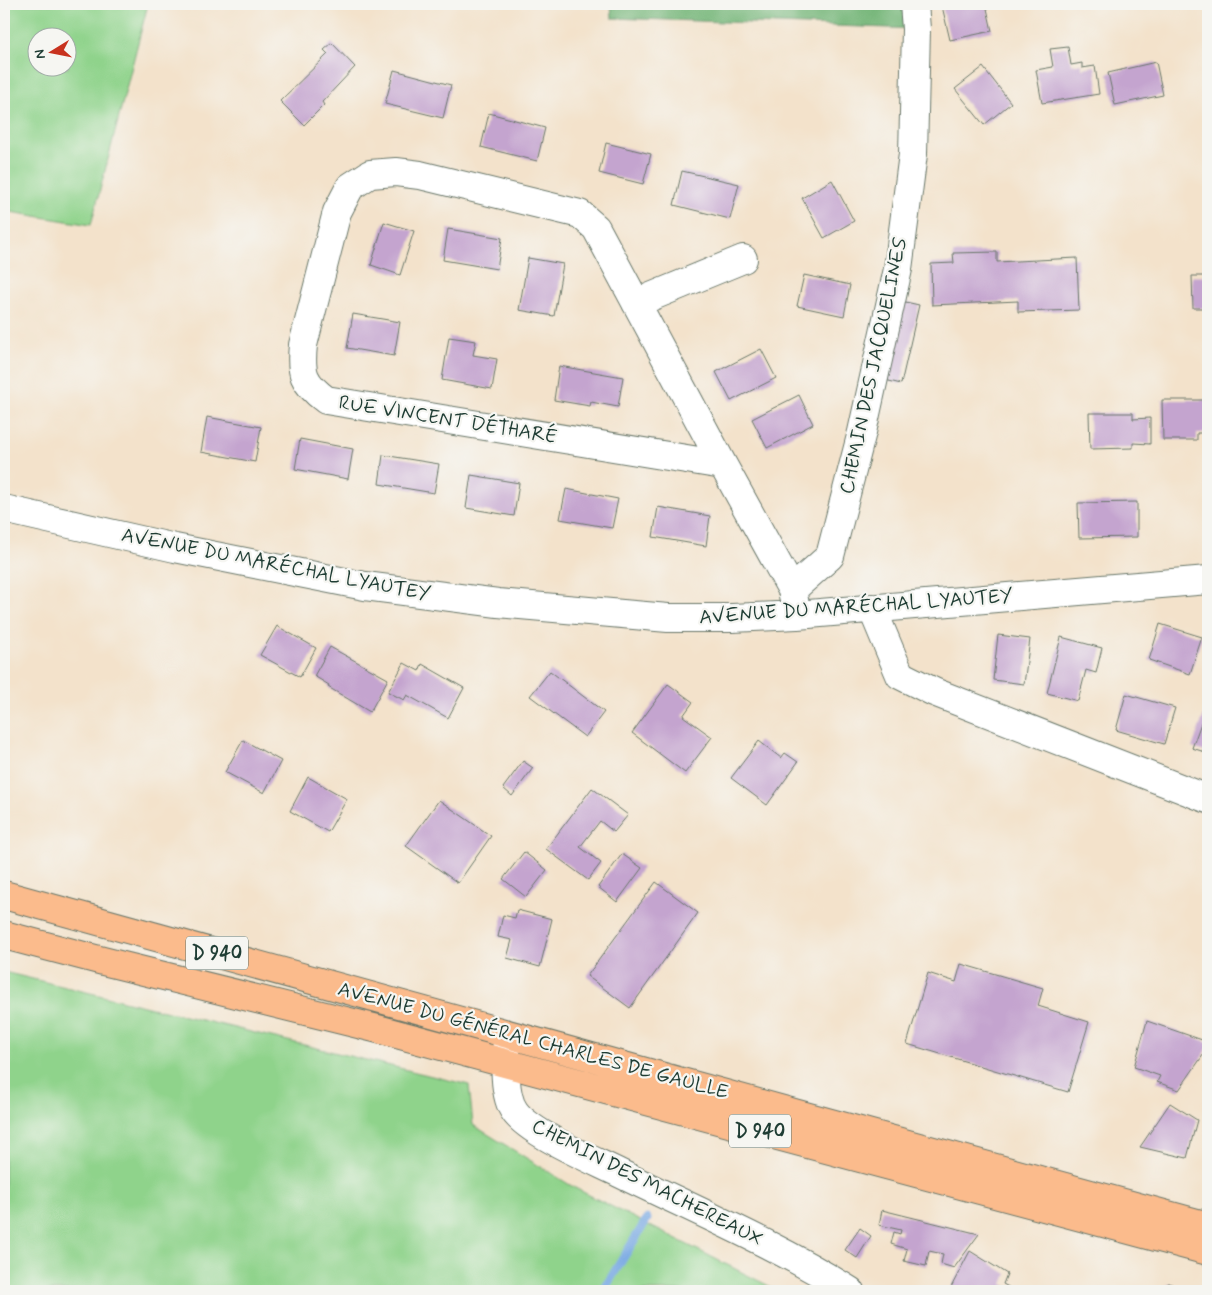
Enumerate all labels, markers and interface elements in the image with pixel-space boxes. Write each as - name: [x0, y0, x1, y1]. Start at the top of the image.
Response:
- north arrow: [28, 28, 78, 78]
- text: N: [31, 48, 50, 60]
- street label: CHEMIN DES JACQUELINES: [834, 235, 914, 497]
- street label: RUE VINCENT DÉTHARÉ: [337, 389, 559, 451]
- street label: AVENUE DU MARÉCHAL LYAUTEY: [119, 522, 433, 608]
- street label: AVENUE DU MARÉCHAL LYAUTEY: [698, 583, 1014, 631]
- road number: D 940: [186, 936, 248, 970]
- street label: AVENUE DU GÉNÉRAL CHARLES DE GAULLE: [335, 976, 731, 1106]
- street label: CHEMIN DES MACHEREAUX: [527, 1113, 767, 1253]
- road number: D 940: [729, 1114, 791, 1148]

